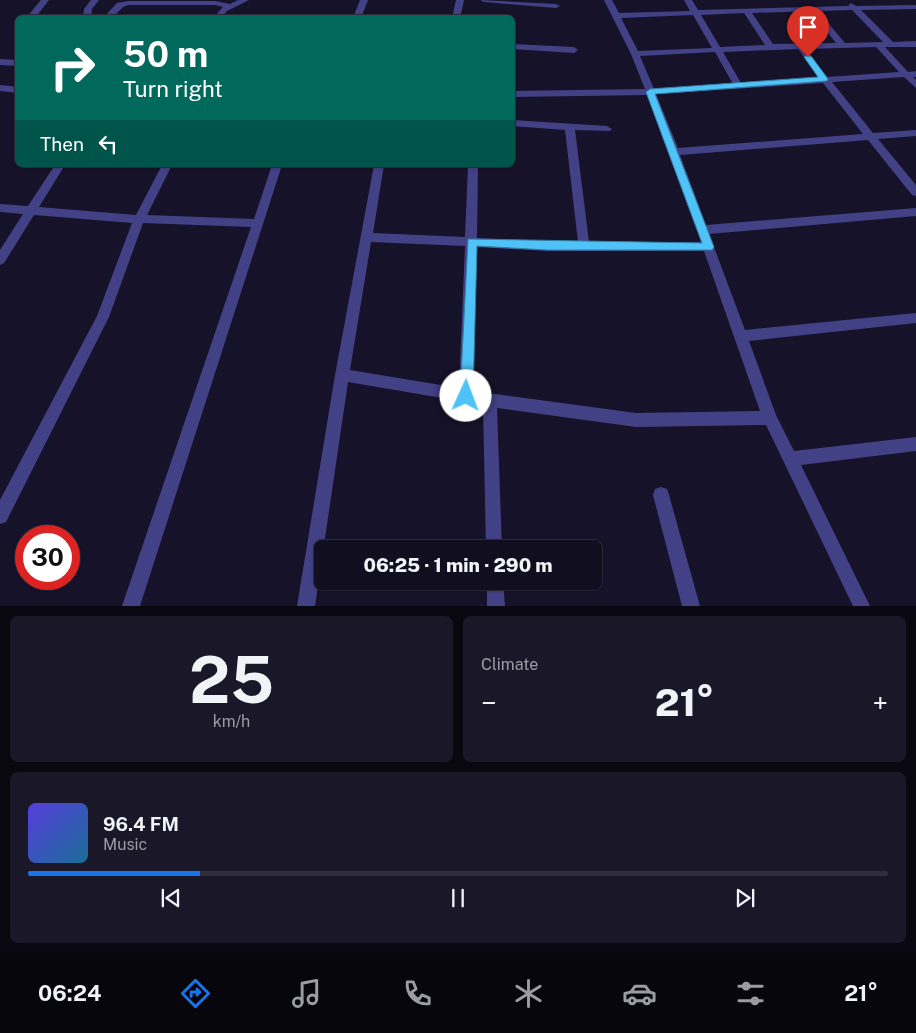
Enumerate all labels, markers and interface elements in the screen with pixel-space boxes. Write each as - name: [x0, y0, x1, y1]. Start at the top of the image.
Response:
- pin: [787, 6, 829, 57]
- icon: arrive: [794, 13, 822, 41]
- text: 50 m: [123, 34, 208, 75]
- icon: right: [40, 35, 105, 100]
- text: Turn right: [123, 76, 223, 102]
- icon: left: [94, 130, 122, 158]
- text: Then: [40, 133, 84, 155]
- position arrow: [439, 369, 491, 421]
- speed limit sign: 30: [15, 525, 80, 590]
- text: 06:25 · 1 min · 290 m: [363, 554, 553, 576]
- text: 25: [189, 641, 274, 718]
- text: Climate: [481, 655, 538, 674]
- text: 21°: [655, 680, 714, 725]
- text: −: [481, 686, 497, 719]
- text: +: [872, 686, 888, 719]
- text: km/h: [213, 712, 250, 731]
- text: 96.4 FM: [103, 813, 179, 835]
- text: Music: [103, 835, 147, 854]
- icon: previous: [157, 884, 185, 912]
- icon: pause: [444, 884, 472, 912]
- icon: next: [731, 884, 759, 912]
- icon: directions: [178, 976, 213, 1011]
- icon: music: [289, 976, 324, 1011]
- icon: phone: [400, 976, 435, 1011]
- icon: climate: [511, 976, 546, 1011]
- icon: car: [622, 976, 657, 1011]
- icon: filters: [733, 976, 768, 1011]
- text: 06:24: [38, 980, 101, 1006]
- text: 21°: [844, 980, 878, 1006]

